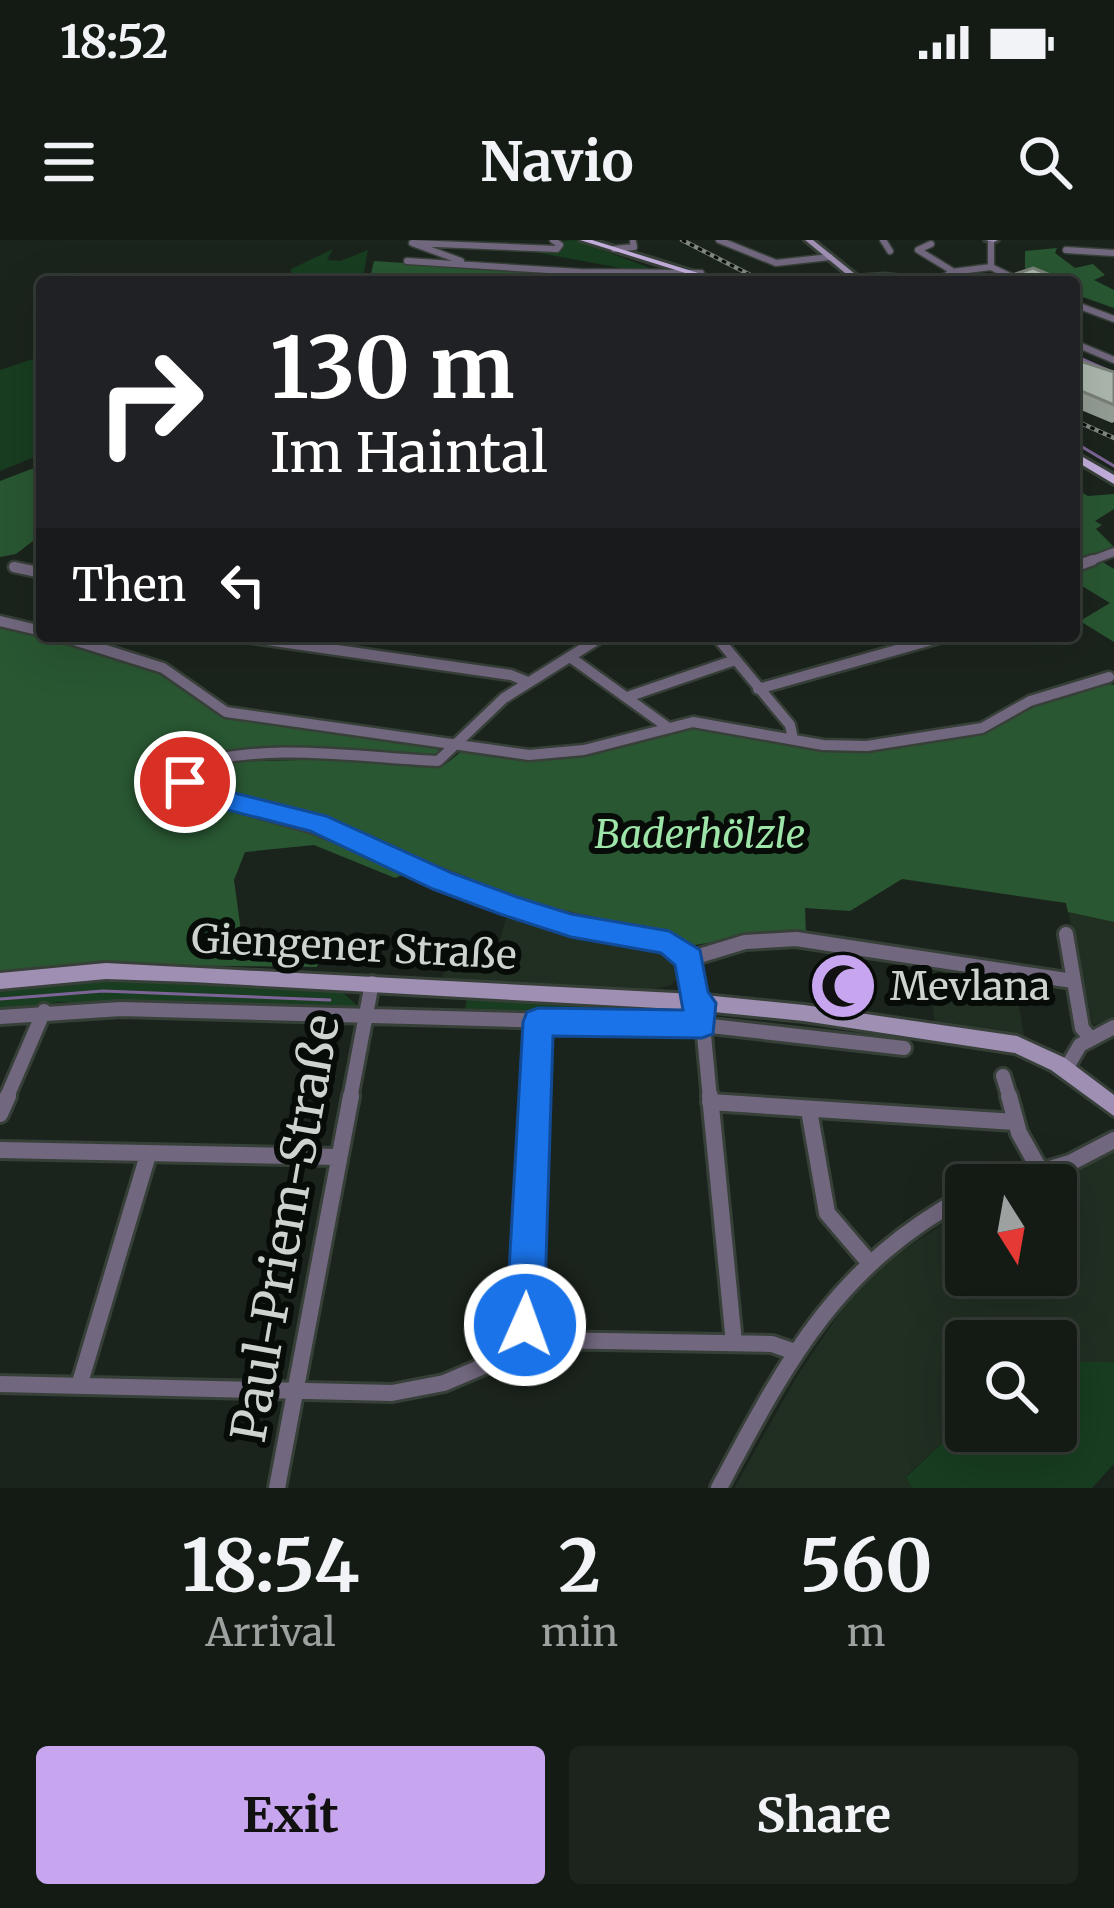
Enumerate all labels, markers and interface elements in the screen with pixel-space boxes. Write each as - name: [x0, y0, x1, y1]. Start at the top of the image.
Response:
- text: 18:52: [60, 14, 168, 70]
- text: Navio: [480, 128, 634, 196]
- icon: menu: [36, 129, 102, 195]
- icon: search: [1012, 129, 1078, 195]
- text: 130 m: [270, 315, 514, 421]
- icon: right: [72, 324, 228, 480]
- text: Im Haintal: [270, 419, 548, 487]
- icon: left: [210, 552, 276, 618]
- text: Then: [72, 557, 186, 613]
- pin: [134, 731, 236, 833]
- icon: arrive: [152, 749, 218, 815]
- park label: Baderhölzle: [594, 810, 806, 859]
- street label: Giengener Straße: [190, 914, 518, 980]
- mosque icon: Mevlana: [808, 951, 878, 1021]
- place label: Mevlana: [890, 962, 1050, 1011]
- street label: Paul-Priem-Straße: [218, 1010, 352, 1446]
- north arrow: [945, 1164, 1077, 1296]
- map controls: [945, 1164, 1077, 1452]
- position arrow: [462, 1262, 588, 1388]
- button: search: [945, 1320, 1077, 1452]
- text: 18:54: [181, 1520, 360, 1611]
- text: 2: [558, 1520, 601, 1611]
- text: 560: [800, 1520, 933, 1611]
- text: Arrival: [205, 1608, 336, 1657]
- text: min: [541, 1608, 618, 1657]
- text: m: [847, 1608, 885, 1657]
- button: Exit: [36, 1746, 545, 1884]
- button: Share: [569, 1746, 1078, 1884]

